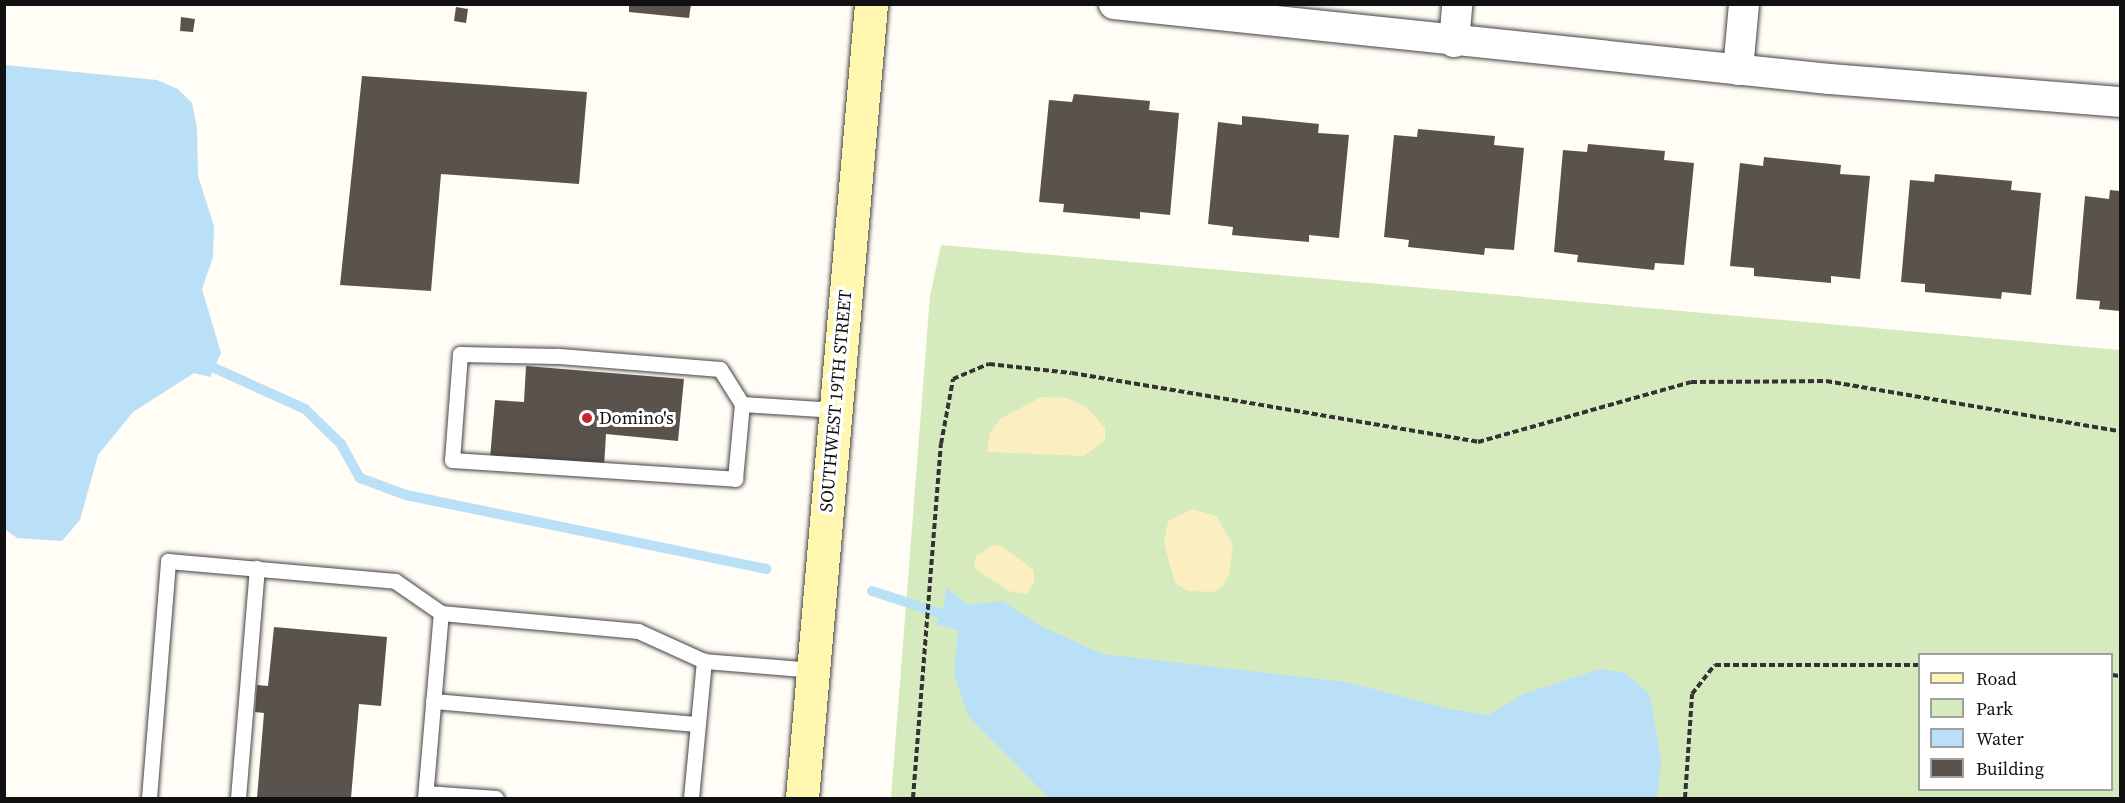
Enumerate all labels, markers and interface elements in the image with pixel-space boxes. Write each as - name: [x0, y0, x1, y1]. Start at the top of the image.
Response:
- street label: SOUTHWEST 19TH STREET: [816, 289, 856, 513]
- place label: Domino's: [599, 407, 674, 429]
- marker: Domino's: [580, 411, 594, 425]
- legend: [1918, 653, 2113, 791]
- text: Road: [1976, 666, 2017, 691]
- text: Park: [1976, 696, 2013, 721]
- text: Water: [1976, 726, 2024, 751]
- text: Building: [1976, 756, 2044, 781]

